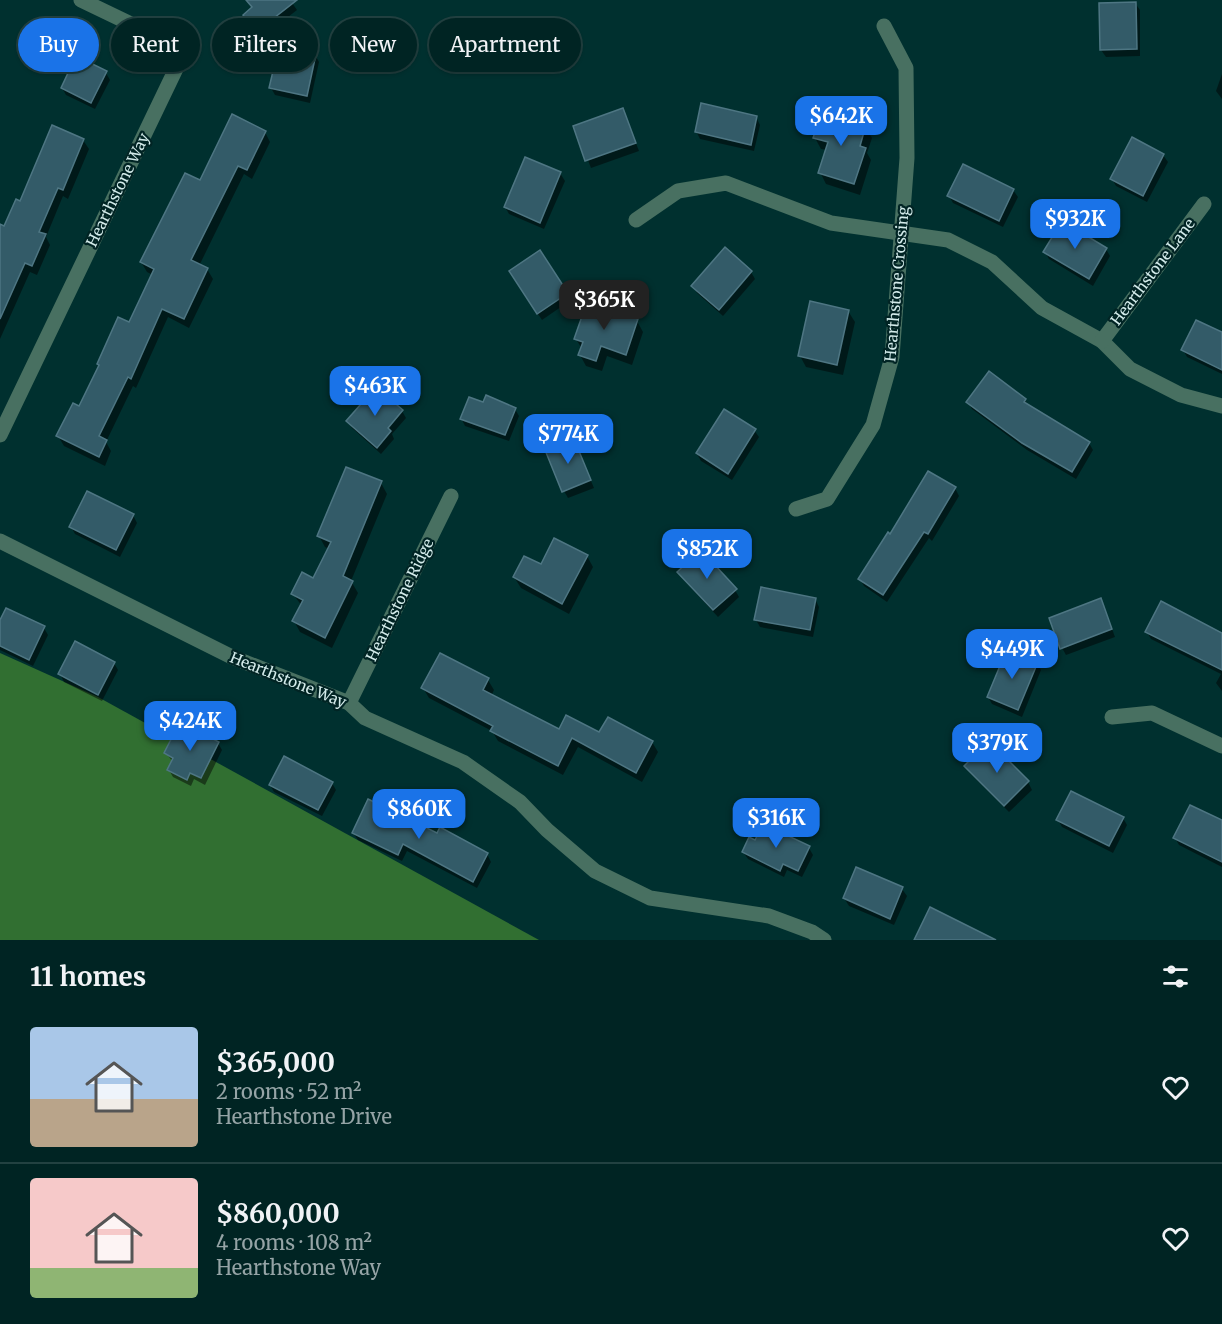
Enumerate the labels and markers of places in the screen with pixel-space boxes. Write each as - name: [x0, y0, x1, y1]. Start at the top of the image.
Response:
- pin: $642K: [799, 96, 883, 147]
- pin: $932K: [1033, 199, 1117, 250]
- pin: $365K: [562, 280, 646, 331]
- pin: $463K: [333, 366, 417, 417]
- pin: $774K: [526, 414, 610, 465]
- pin: $852K: [665, 529, 749, 580]
- pin: $449K: [970, 629, 1054, 680]
- pin: $424K: [148, 701, 232, 752]
- pin: $379K: [955, 723, 1039, 774]
- pin: $860K: [377, 789, 461, 840]
- pin: $316K: [734, 798, 818, 849]

